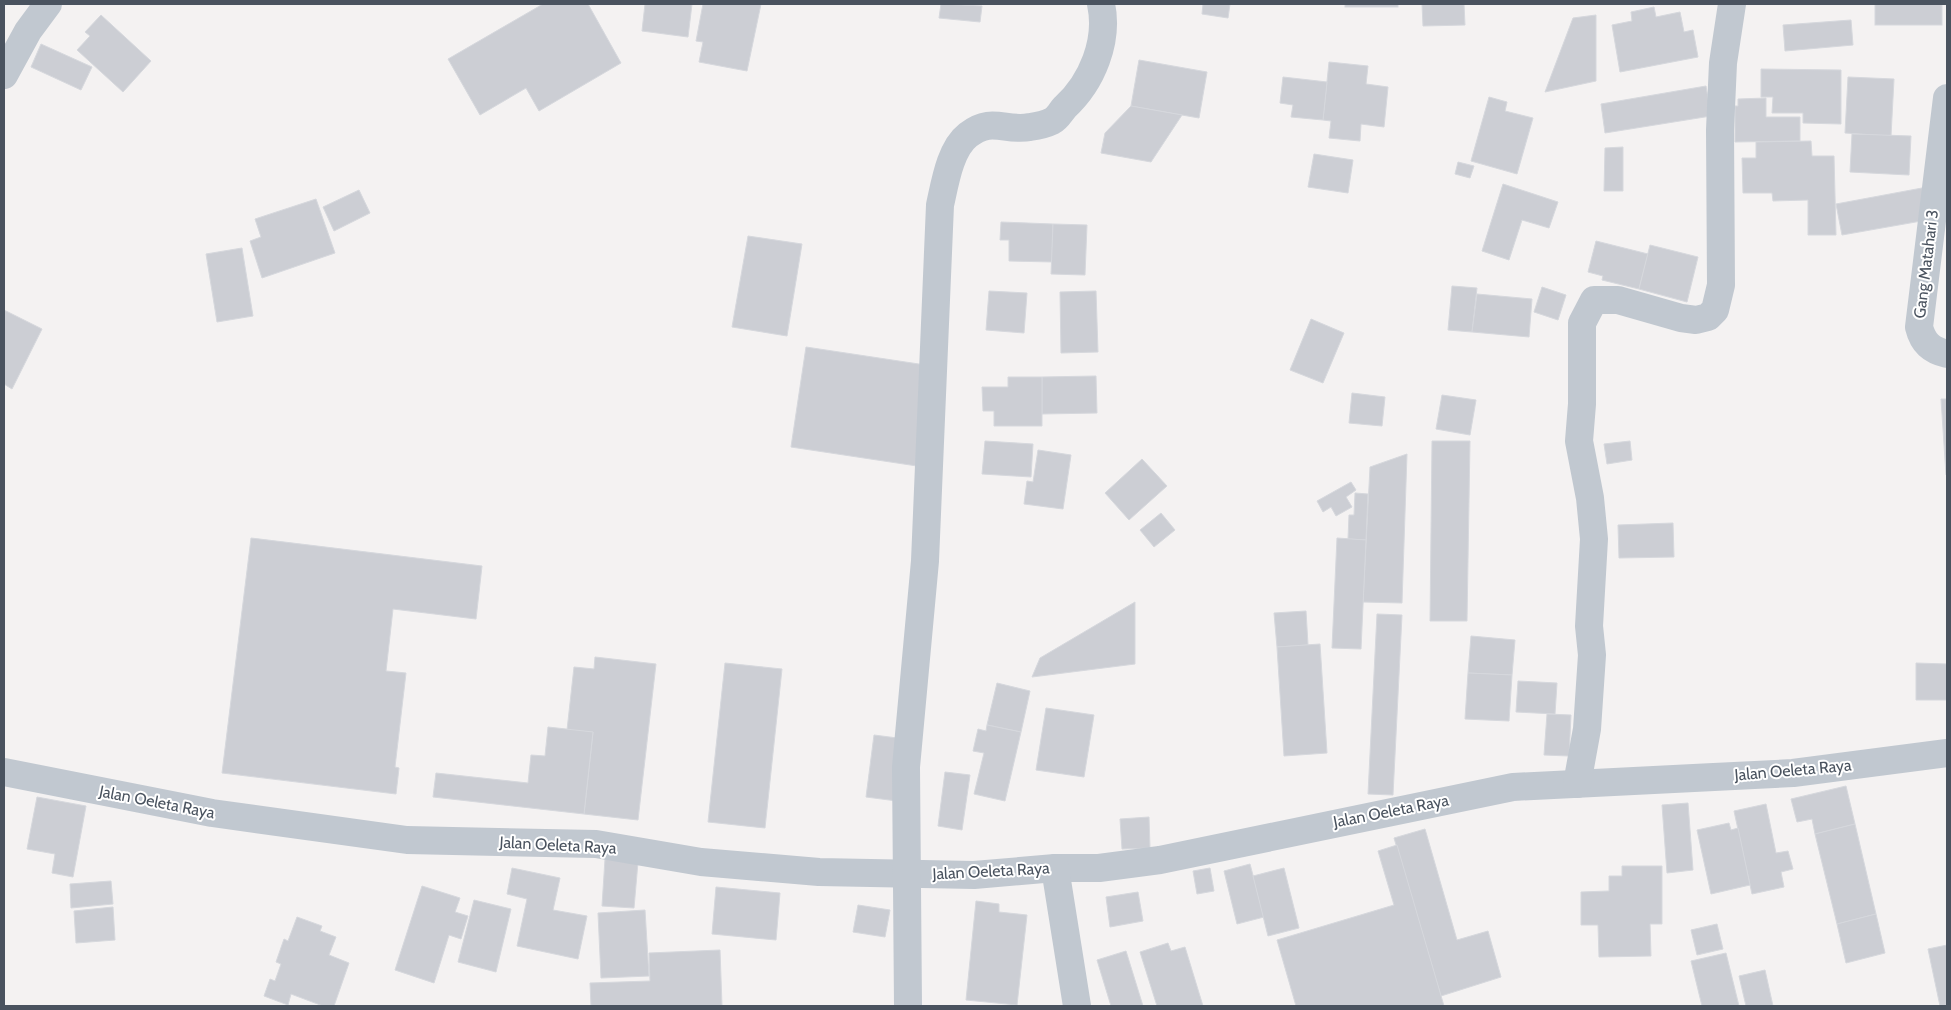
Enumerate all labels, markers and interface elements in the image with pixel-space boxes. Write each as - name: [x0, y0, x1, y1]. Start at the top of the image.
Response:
- street label: Gang Matahari 3: [1910, 209, 1942, 319]
- street label: Jalan Oeleta Raya: [1733, 755, 1853, 785]
- street label: Jalan Oeleta Raya: [97, 781, 217, 823]
- street label: Jalan Oeleta Raya: [1331, 790, 1451, 832]
- street label: Jalan Oeleta Raya: [498, 832, 617, 858]
- street label: Jalan Oeleta Raya: [931, 858, 1050, 884]

